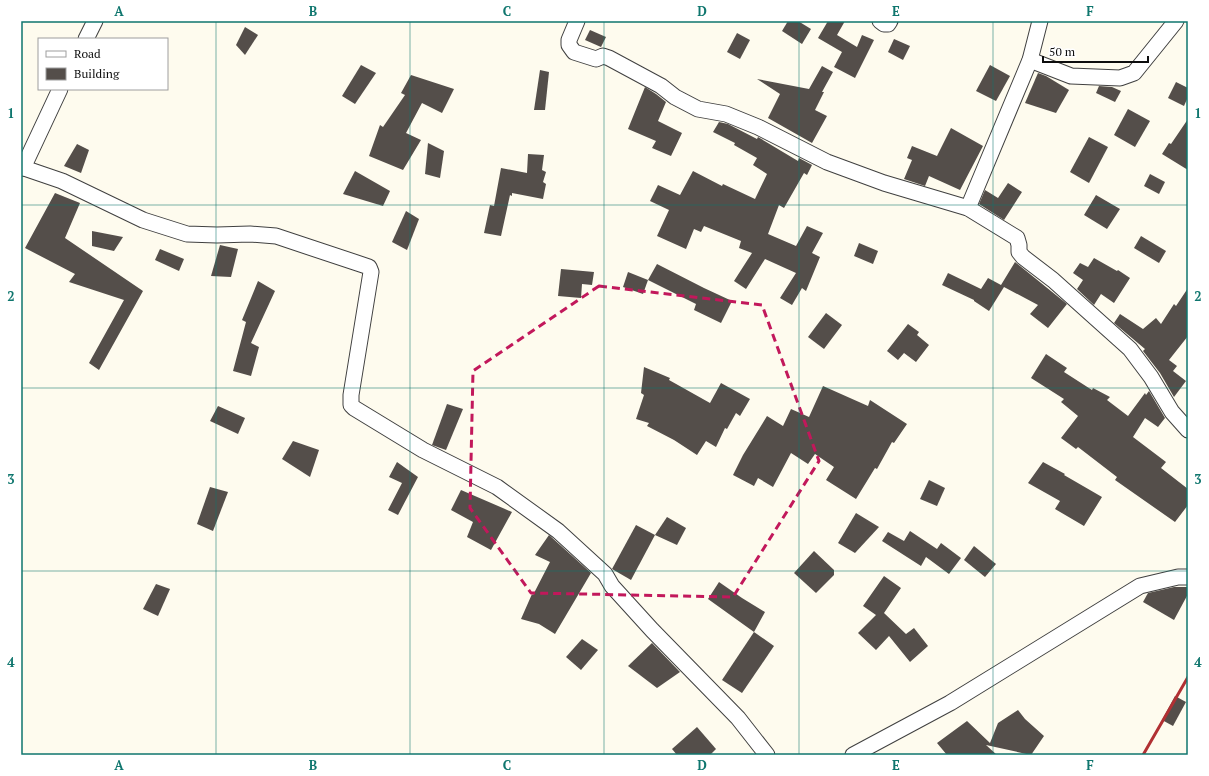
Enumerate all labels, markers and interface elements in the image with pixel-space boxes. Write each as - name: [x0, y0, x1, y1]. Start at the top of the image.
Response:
- text: A: [114, 2, 124, 20]
- text: B: [309, 2, 317, 20]
- text: C: [503, 2, 511, 20]
- text: D: [697, 2, 707, 20]
- text: E: [892, 2, 900, 20]
- text: F: [1086, 2, 1094, 20]
- legend: [38, 38, 168, 90]
- scale bar: [1043, 38, 1148, 64]
- text: 50 m: [1049, 44, 1076, 59]
- text: Road: [74, 46, 101, 61]
- text: Building: [74, 66, 120, 81]
- text: 1: [7, 104, 15, 122]
- text: 1: [1194, 104, 1202, 122]
- text: 2: [7, 287, 15, 305]
- text: 2: [1194, 287, 1202, 305]
- text: 3: [7, 470, 15, 488]
- text: 3: [1194, 470, 1202, 488]
- text: 4: [7, 653, 15, 671]
- text: 4: [1194, 653, 1202, 671]
- text: A: [114, 756, 124, 774]
- text: B: [309, 756, 317, 774]
- text: C: [503, 756, 511, 774]
- text: D: [697, 756, 707, 774]
- text: E: [892, 756, 900, 774]
- text: F: [1086, 756, 1094, 774]

